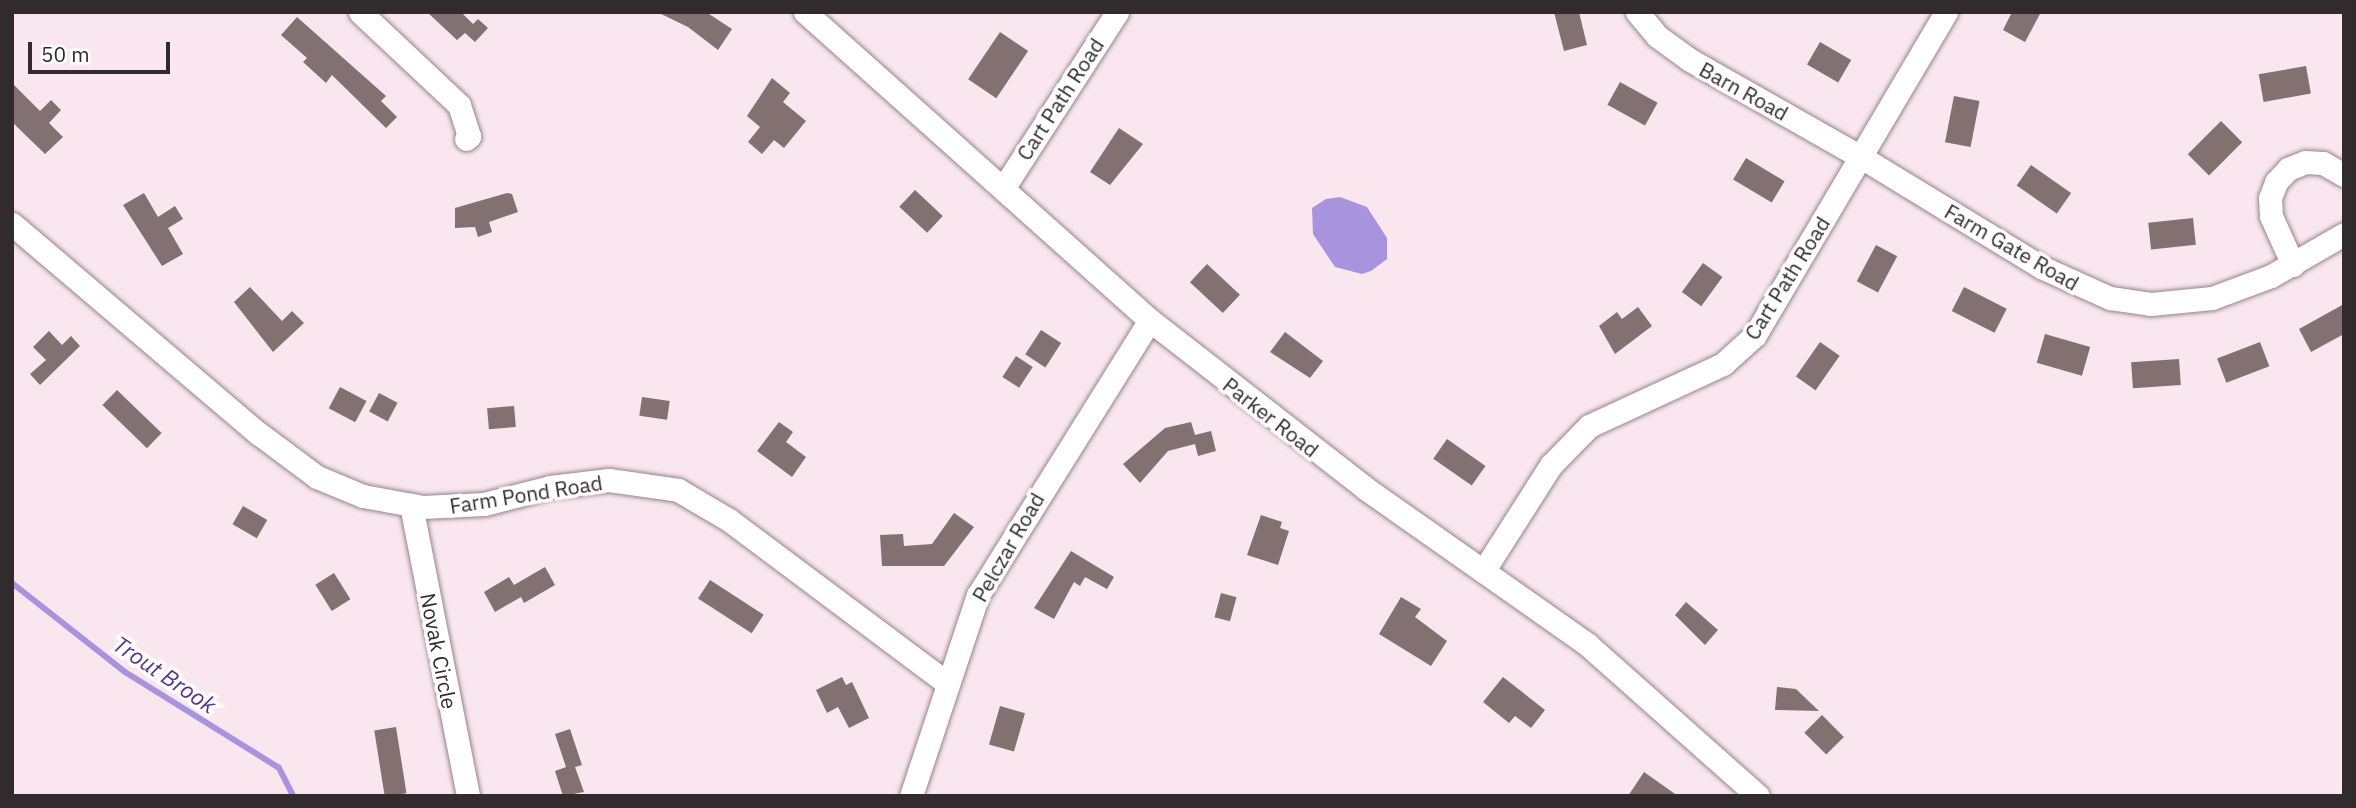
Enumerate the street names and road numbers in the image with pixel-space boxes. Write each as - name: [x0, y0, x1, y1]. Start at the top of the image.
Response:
- street label: Cart Path Road: [1011, 33, 1109, 165]
- street label: Barn Road: [1695, 56, 1793, 126]
- street label: Farm Gate Road: [1940, 198, 2084, 296]
- street label: Cart Path Road: [1739, 212, 1835, 344]
- street label: Parker Road: [1218, 372, 1324, 462]
- street label: Farm Pond Road: [448, 469, 604, 519]
- street label: Pelczar Road: [967, 488, 1049, 606]
- street label: Novak Circle: [415, 591, 463, 711]

